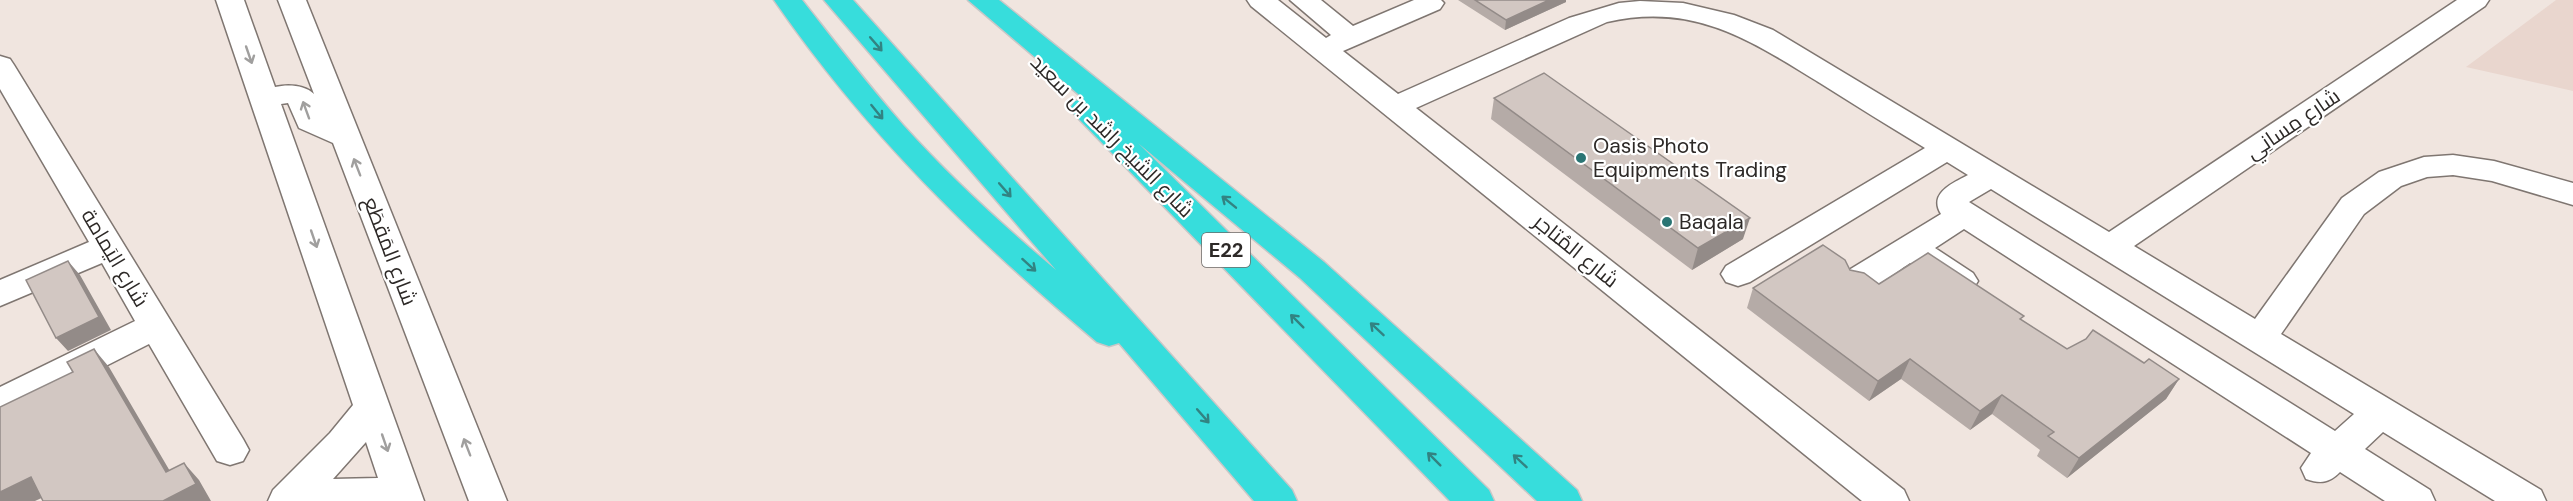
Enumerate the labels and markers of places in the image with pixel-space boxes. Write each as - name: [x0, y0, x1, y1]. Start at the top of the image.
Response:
- place label: Oasis Photo Equipments Trading: [1593, 132, 1787, 184]
- marker: Oasis Photo Equipments Trading: [1574, 151, 1588, 165]
- place label: Baqala: [1679, 208, 1744, 236]
- marker: Baqala: [1660, 215, 1674, 229]

